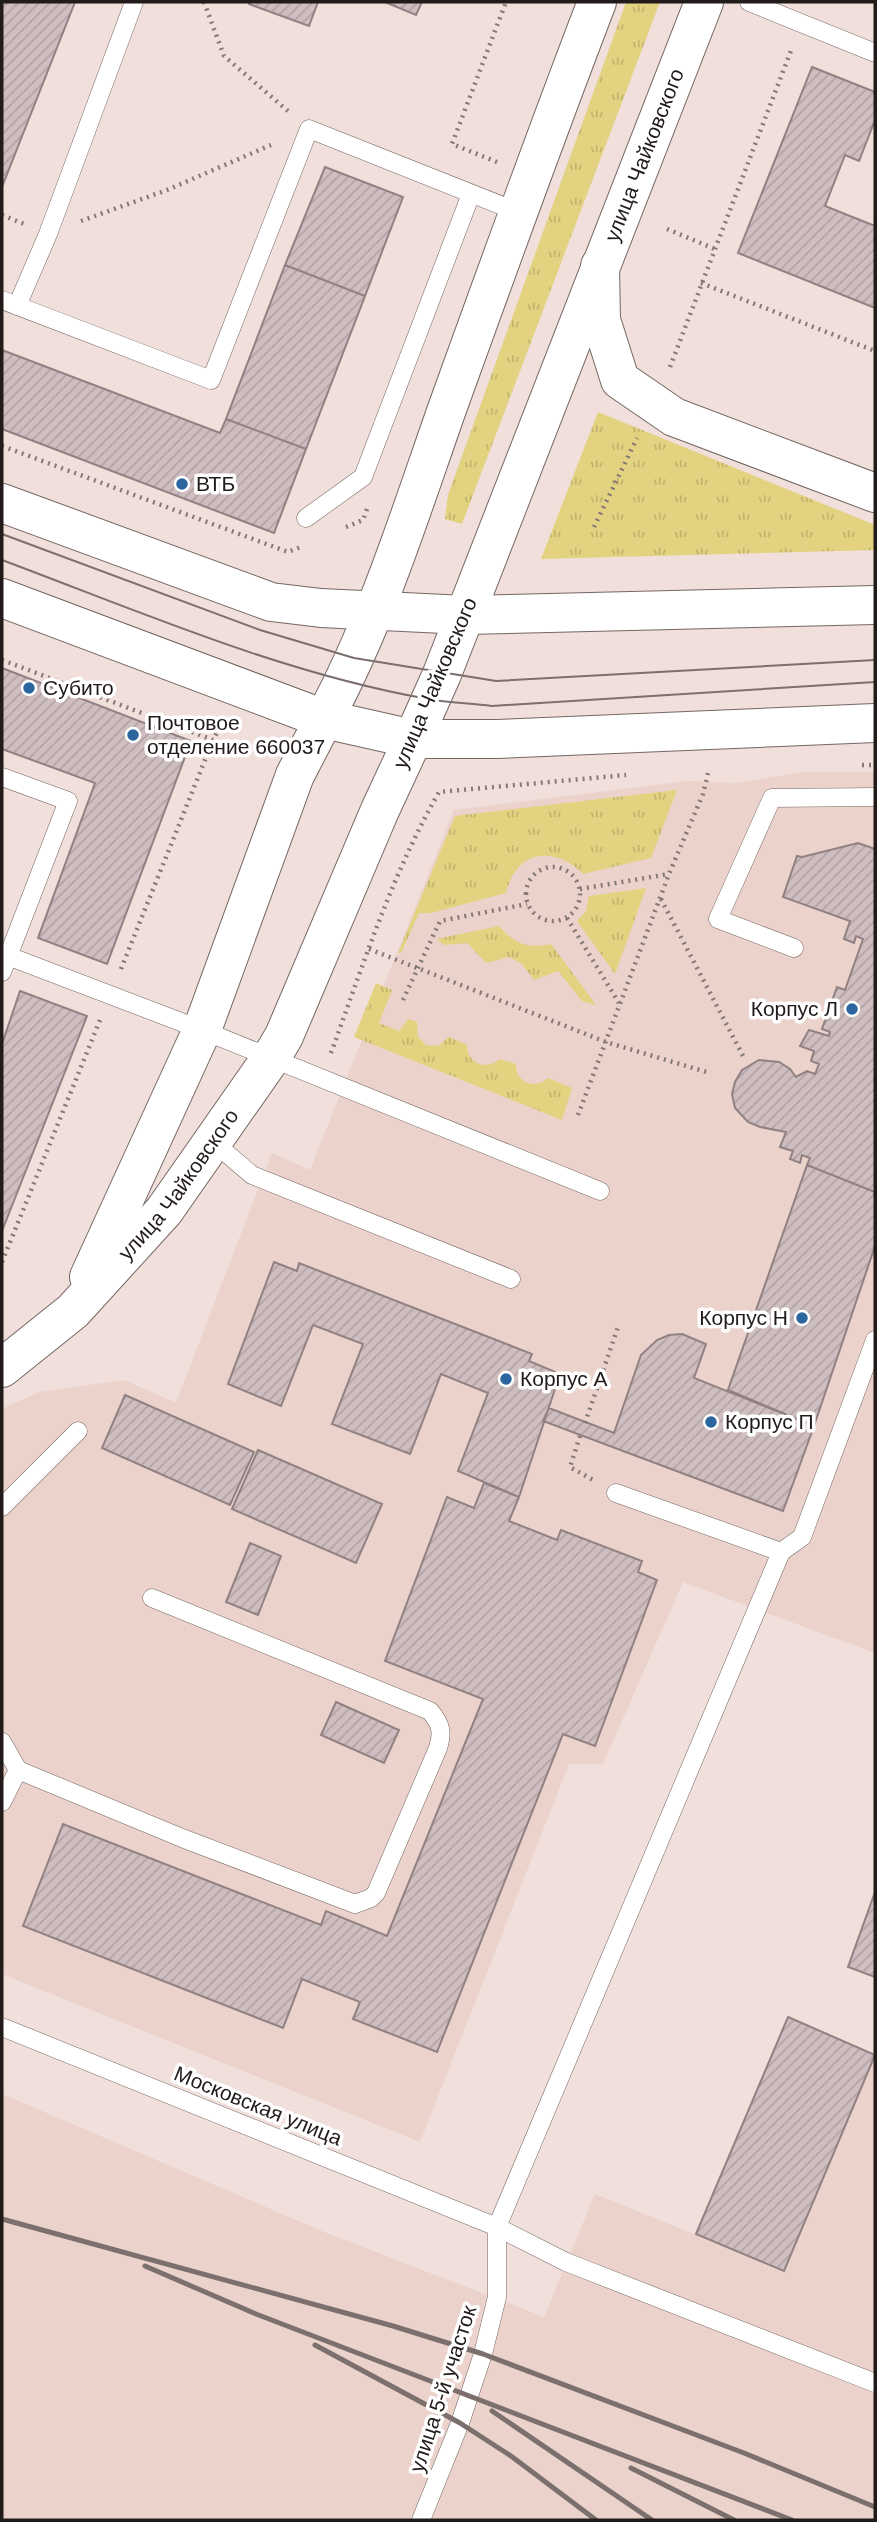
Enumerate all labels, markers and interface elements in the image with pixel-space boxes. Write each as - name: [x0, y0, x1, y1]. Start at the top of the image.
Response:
- street label: улица Чайковского: [600, 65, 688, 245]
- place label: ВТБ: [196, 472, 235, 495]
- marker: ВТБ: [174, 476, 190, 492]
- street label: улица Чайковского: [388, 594, 481, 772]
- place label: Субито: [43, 676, 114, 699]
- marker: Субито: [21, 680, 37, 696]
- place label: Почтовое отделение 660037: [147, 711, 325, 758]
- marker: Почтовое отделение 660037: [125, 727, 141, 743]
- place label: Корпус Л: [751, 997, 838, 1020]
- marker: Корпус Л: [844, 1001, 860, 1017]
- street label: улица Чайковского: [113, 1105, 243, 1264]
- place label: Корпус Н: [699, 1306, 788, 1329]
- marker: Корпус Н: [794, 1310, 810, 1326]
- place label: Корпус А: [520, 1367, 608, 1390]
- marker: Корпус А: [498, 1371, 514, 1387]
- place label: Корпус П: [725, 1410, 814, 1433]
- marker: Корпус П: [703, 1414, 719, 1430]
- street label: Московская улица: [171, 2061, 346, 2150]
- street label: улица 5-й участок: [405, 2302, 481, 2475]

